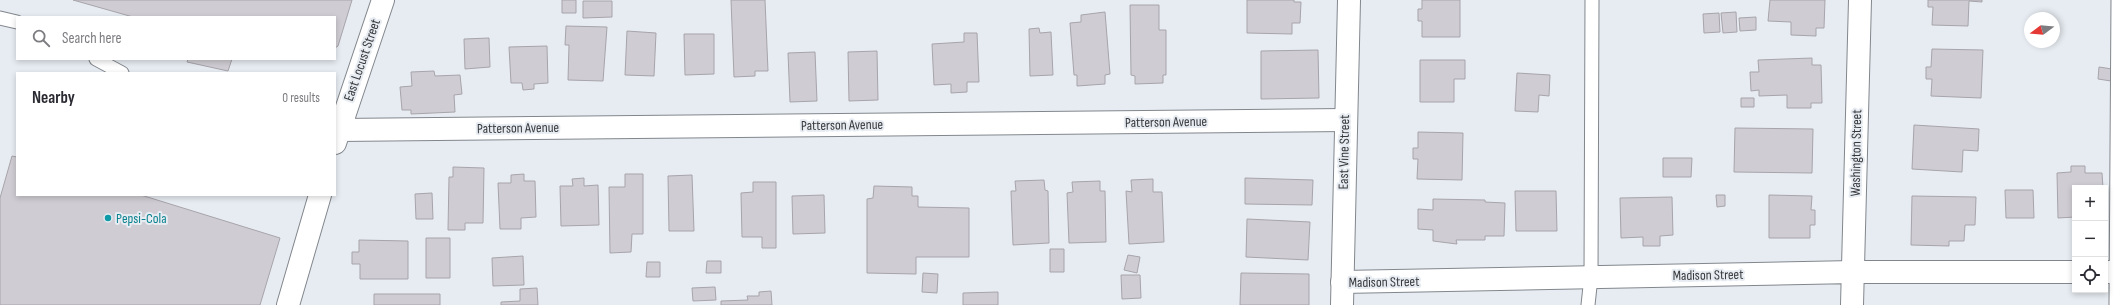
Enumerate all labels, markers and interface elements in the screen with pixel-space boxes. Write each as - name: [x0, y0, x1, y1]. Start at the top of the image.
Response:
- north arrow: [2024, 12, 2060, 48]
- search box: [16, 16, 336, 60]
- street label: East Locust Street: [340, 17, 384, 103]
- icon: search: [30, 27, 52, 49]
- text: Search here: [62, 29, 122, 48]
- text: Nearby: [32, 88, 75, 108]
- text: 0 results: [282, 90, 320, 106]
- street label: Washington Street: [1847, 109, 1865, 197]
- street label: Patterson Avenue: [1125, 113, 1207, 131]
- street label: East Vine Street: [1335, 114, 1353, 190]
- street label: Patterson Avenue: [801, 116, 883, 134]
- street label: Patterson Avenue: [477, 119, 559, 137]
- map controls: [2072, 185, 2108, 293]
- button: +: [2072, 185, 2108, 221]
- place label: Pepsi-Cola: [116, 210, 167, 227]
- marker: Pepsi-Cola: [103, 213, 113, 223]
- button: −: [2072, 221, 2108, 257]
- button: locate: [2072, 257, 2108, 293]
- street label: Madison Street: [1672, 266, 1744, 284]
- street label: Madison Street: [1348, 273, 1420, 291]

